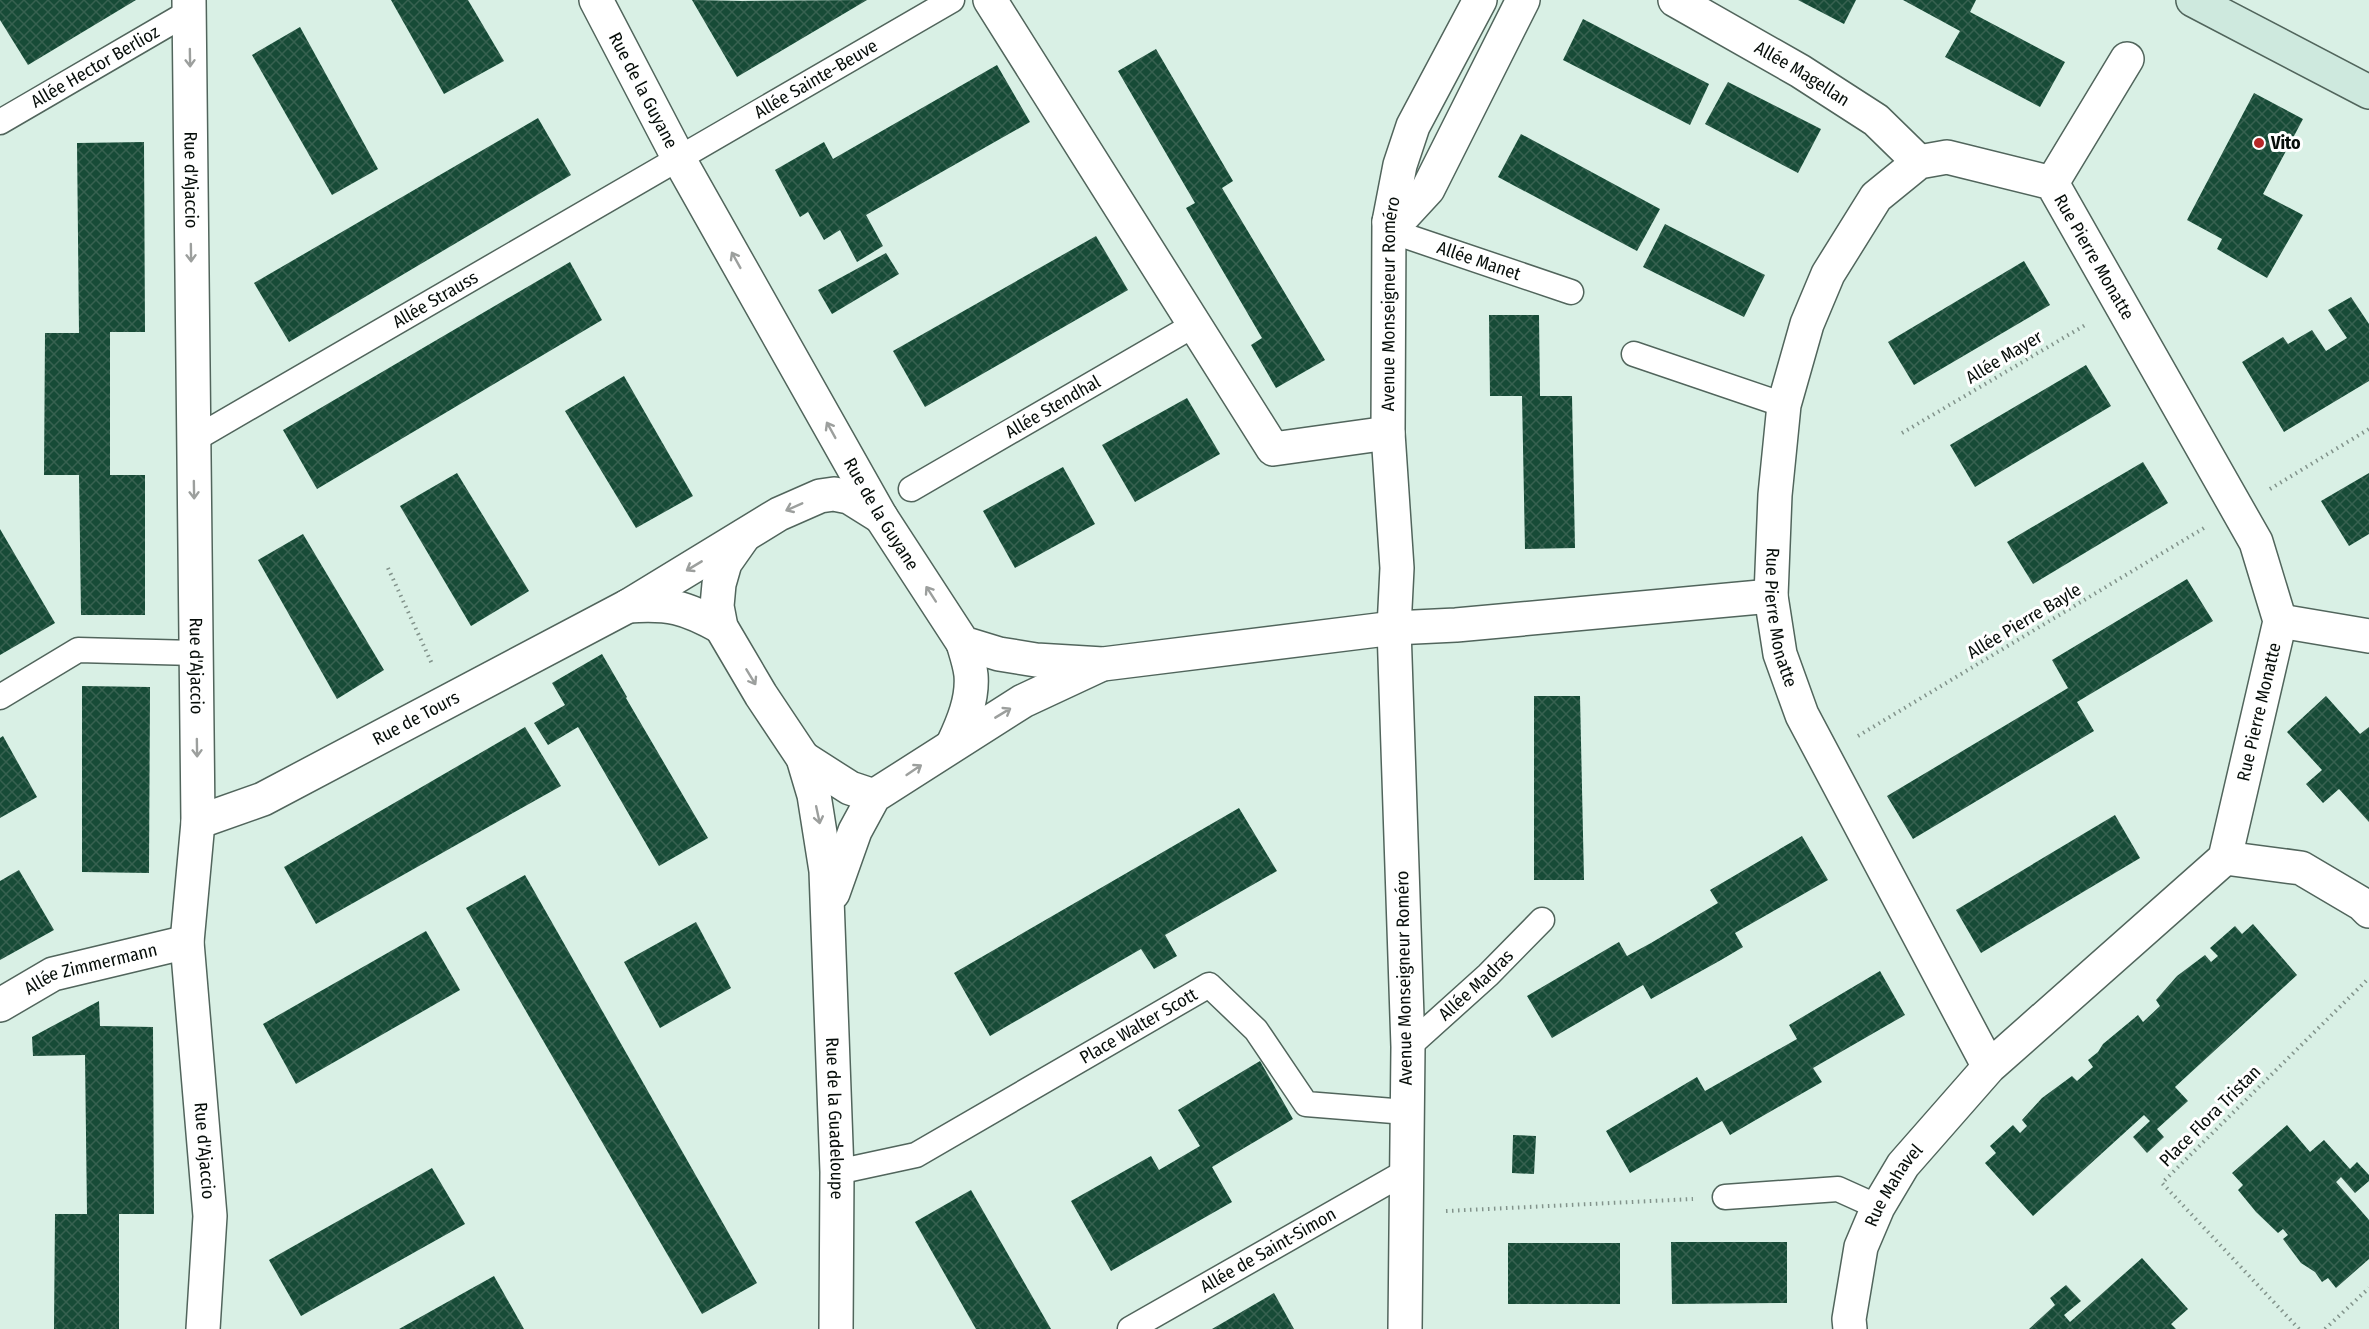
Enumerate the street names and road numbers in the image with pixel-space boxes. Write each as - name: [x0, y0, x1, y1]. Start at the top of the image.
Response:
- street label: Allée Hector Berlioz: [27, 21, 163, 113]
- street label: Rue de la Guyane: [604, 29, 683, 152]
- street label: Allée Sainte-Beuve: [750, 34, 882, 123]
- street label: Allée Magellan: [1751, 37, 1854, 111]
- street label: Rue d'Ajaccio: [179, 131, 203, 229]
- street label: Rue Pierre Monatte: [2049, 190, 2139, 324]
- street label: Avenue Monseigneur Roméro: [1377, 194, 1405, 411]
- street label: Allée Manet: [1434, 236, 1524, 285]
- street label: Allée Strauss: [389, 266, 482, 333]
- street label: Allée Mayer: [1962, 325, 2047, 388]
- street label: Allée Stendhal: [1001, 370, 1105, 443]
- street label: Rue de la Guyane: [839, 454, 924, 575]
- street label: Rue Pierre Monatte: [1760, 547, 1802, 690]
- street label: Allée Pierre Bayle: [1963, 578, 2085, 664]
- street label: Rue d'Ajaccio: [185, 617, 208, 715]
- street label: Rue Pierre Monatte: [2232, 640, 2286, 783]
- street label: Rue de Tours: [369, 686, 463, 750]
- street label: Avenue Monseigneur Roméro: [1391, 870, 1417, 1086]
- street label: Allée Zimmermann: [20, 938, 160, 999]
- street label: Allée Madras: [1434, 945, 1518, 1025]
- street label: Place Walter Scott: [1076, 983, 1201, 1069]
- street label: Rue de la Guadeloupe: [821, 1037, 848, 1200]
- street label: Place Flora Tristan: [2155, 1061, 2265, 1171]
- street label: Rue d'Ajaccio: [189, 1101, 220, 1200]
- street label: Rue Mahavel: [1860, 1139, 1928, 1230]
- street label: Allée de Saint-Simon: [1196, 1203, 1340, 1298]

